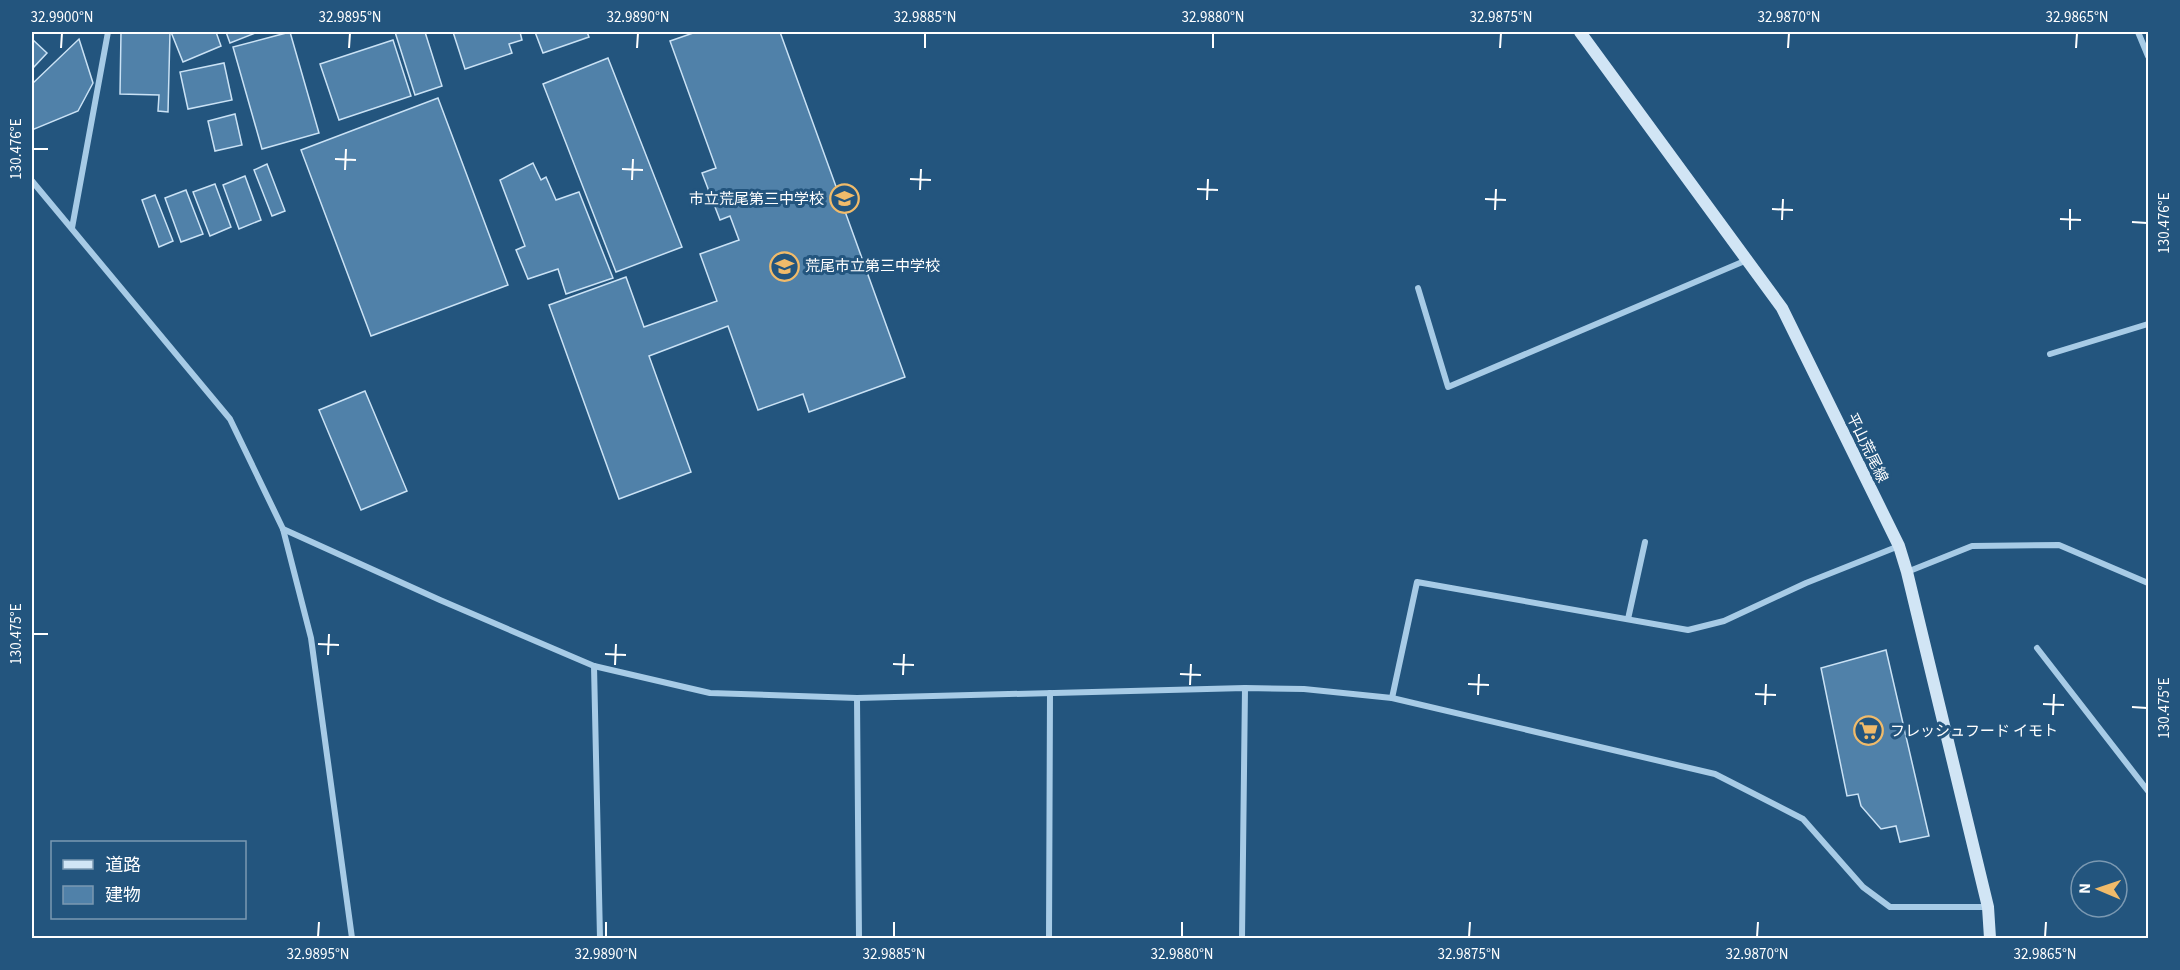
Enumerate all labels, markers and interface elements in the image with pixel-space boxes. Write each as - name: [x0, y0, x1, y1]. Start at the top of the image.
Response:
- text: 32.9900°N: [30, 7, 94, 28]
- text: 32.9895°N: [318, 7, 382, 28]
- text: 32.9890°N: [606, 7, 670, 28]
- text: 32.9885°N: [893, 7, 957, 28]
- text: 32.9880°N: [1181, 7, 1245, 28]
- text: 32.9875°N: [1469, 7, 1533, 28]
- text: 32.9870°N: [1757, 7, 1821, 28]
- text: 32.9865°N: [2045, 7, 2109, 28]
- text: 130.476°E: [6, 118, 27, 180]
- school or university icon: 市立荒尾第三中学校: [829, 183, 861, 215]
- place label: 市立荒尾第三中学校: [689, 189, 824, 210]
- text: 130.476°E: [2154, 192, 2175, 254]
- school or university icon: 荒尾市立第三中学校: [768, 250, 800, 282]
- place label: 荒尾市立第三中学校: [805, 256, 940, 277]
- street label: 平山荒尾線: [1841, 410, 1893, 486]
- text: 130.475°E: [6, 603, 27, 665]
- text: 130.475°E: [2154, 677, 2175, 739]
- supermarket icon: フレッシュフード イモト: [1853, 715, 1885, 747]
- place label: フレッシュフード イモト: [1890, 721, 2058, 742]
- legend: [51, 841, 246, 919]
- text: 道路: [105, 853, 141, 878]
- north arrow: [2069, 859, 2129, 919]
- text: 建物: [105, 883, 141, 908]
- text: N: [2074, 883, 2096, 894]
- text: 32.9895°N: [286, 944, 350, 965]
- text: 32.9890°N: [574, 944, 638, 965]
- text: 32.9885°N: [862, 944, 926, 965]
- text: 32.9880°N: [1150, 944, 1214, 965]
- text: 32.9875°N: [1437, 944, 1501, 965]
- text: 32.9870°N: [1725, 944, 1789, 965]
- text: 32.9865°N: [2013, 944, 2077, 965]

